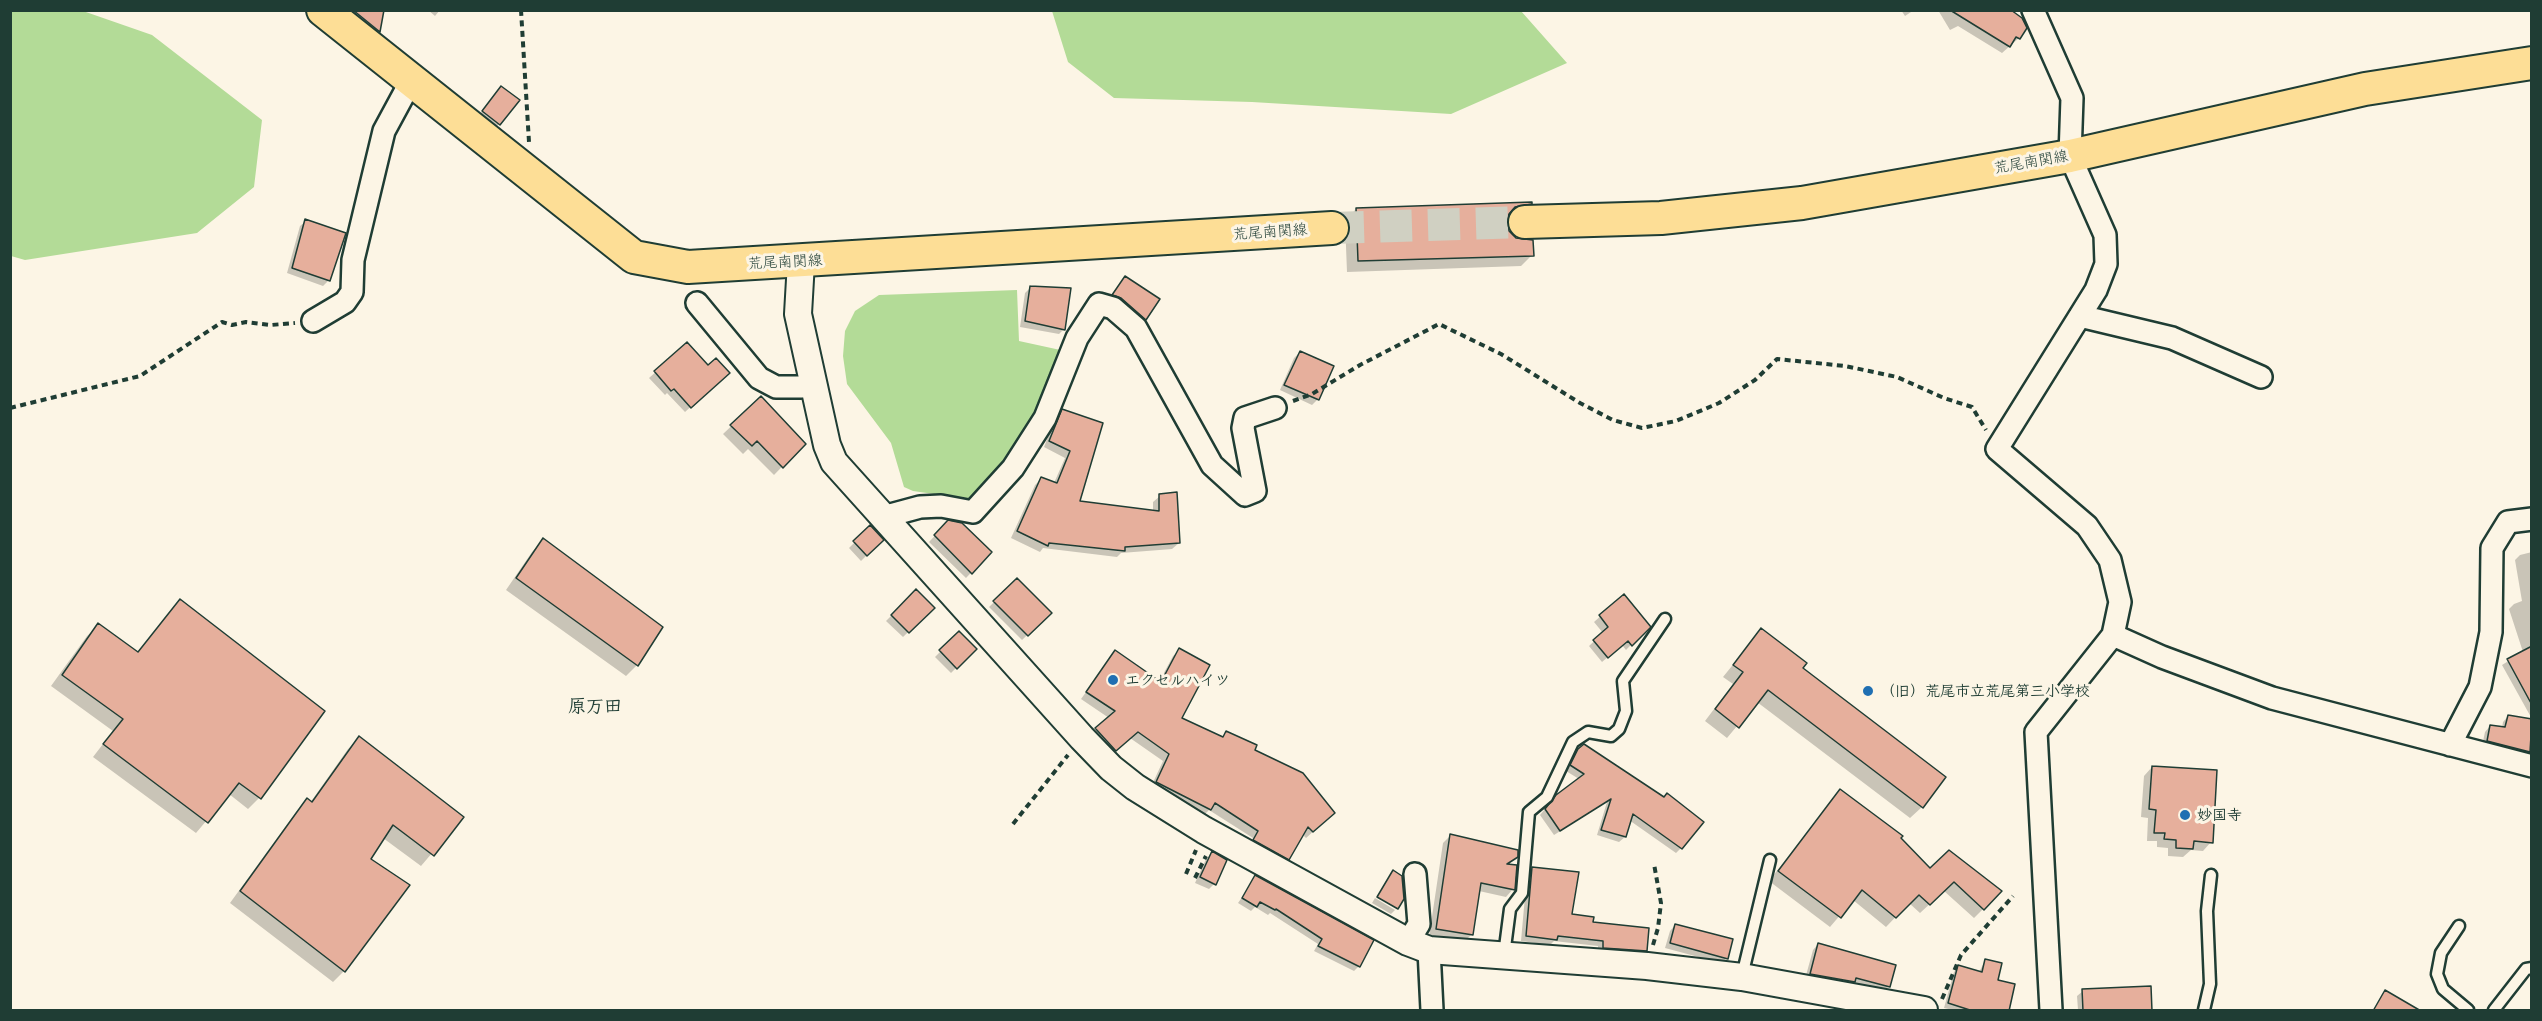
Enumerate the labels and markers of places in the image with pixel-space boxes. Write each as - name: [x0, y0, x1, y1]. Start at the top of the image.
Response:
- place label: エクセルハイツ: [1125, 671, 1230, 689]
- marker: エクセルハイツ: [1106, 673, 1120, 687]
- place label: （旧）荒尾市立荒尾第三小学校: [1880, 682, 2090, 700]
- marker: （旧）荒尾市立荒尾第三小学校: [1861, 684, 1875, 698]
- place label: 妙国寺: [2197, 806, 2242, 824]
- marker: 妙国寺: [2178, 808, 2192, 822]

